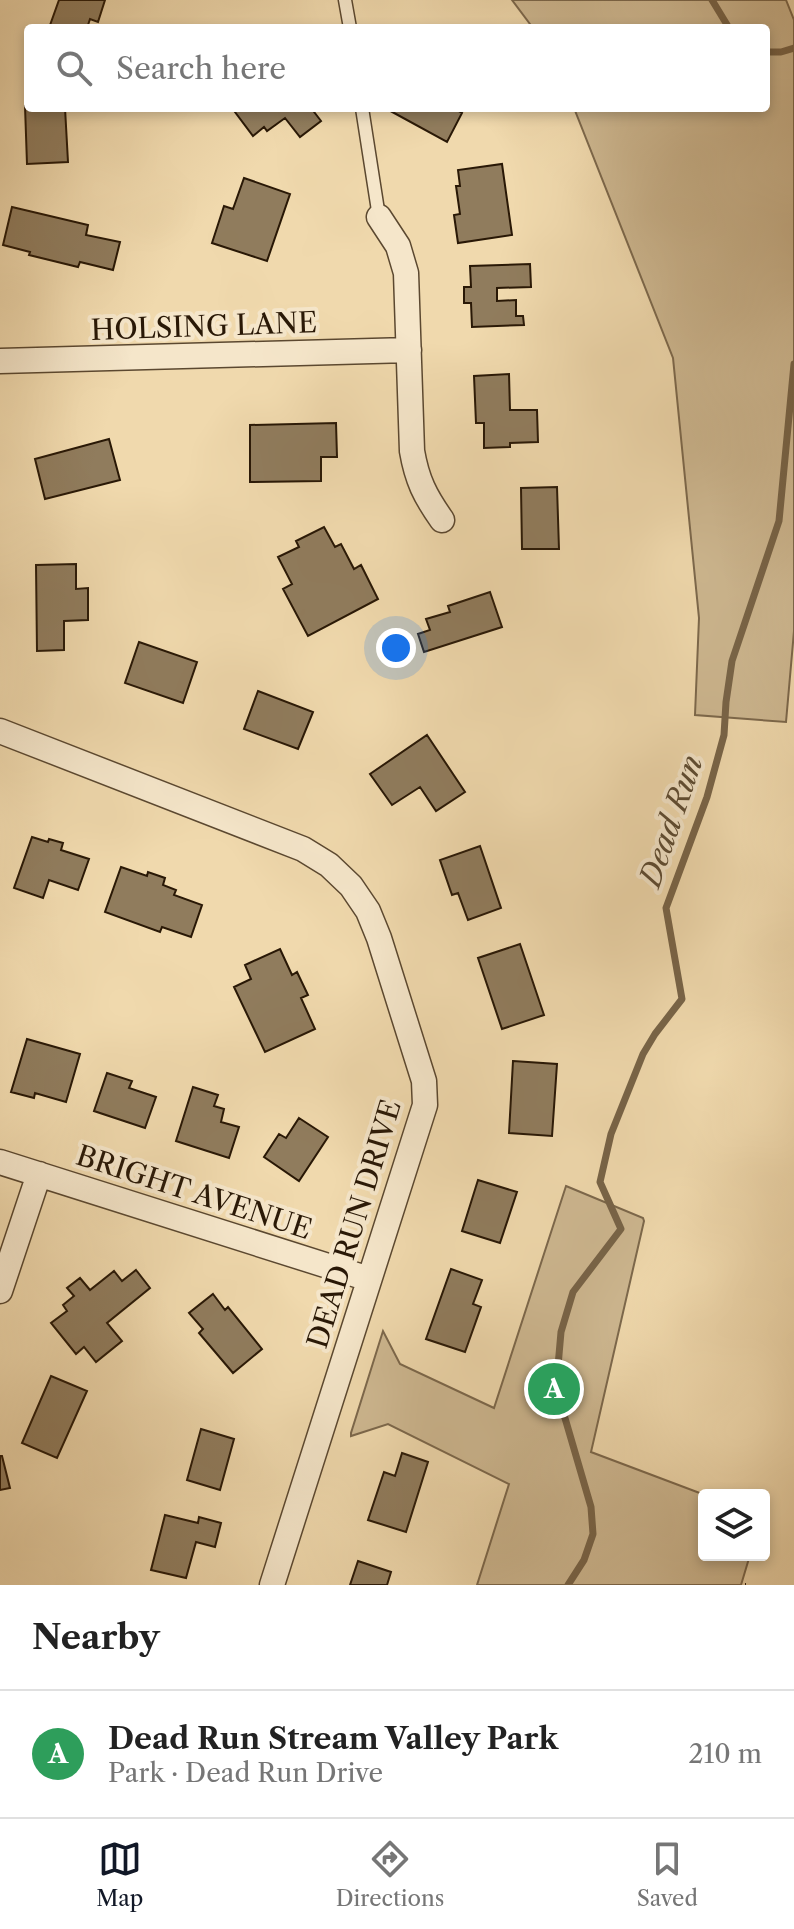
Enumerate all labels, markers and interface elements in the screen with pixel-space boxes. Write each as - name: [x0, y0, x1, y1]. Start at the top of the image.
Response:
- search box: [24, 24, 770, 112]
- icon: search: [52, 46, 96, 90]
- text: Search here: [116, 50, 286, 87]
- street label: HOLSING LANE: [90, 305, 318, 347]
- your location: [376, 628, 416, 668]
- water label: Dead Run: [631, 750, 711, 893]
- street label: DEAD RUN DRIVE: [300, 1096, 408, 1352]
- street label: BRIGHT AVENUE: [72, 1138, 316, 1246]
- pin: A: [528, 1359, 580, 1419]
- map controls: [698, 1489, 770, 1561]
- button: layers: [698, 1489, 770, 1561]
- text: Nearby: [32, 1616, 160, 1658]
- text: Dead Run Stream Valley Park: [108, 1720, 558, 1757]
- text: A: [48, 1738, 68, 1770]
- text: 210 m: [689, 1738, 762, 1770]
- text: Park · Dead Run Drive: [108, 1757, 383, 1789]
- tab: Map: [96, 1837, 143, 1912]
- tab: Directions: [336, 1837, 444, 1912]
- tab: Saved: [637, 1837, 698, 1912]

